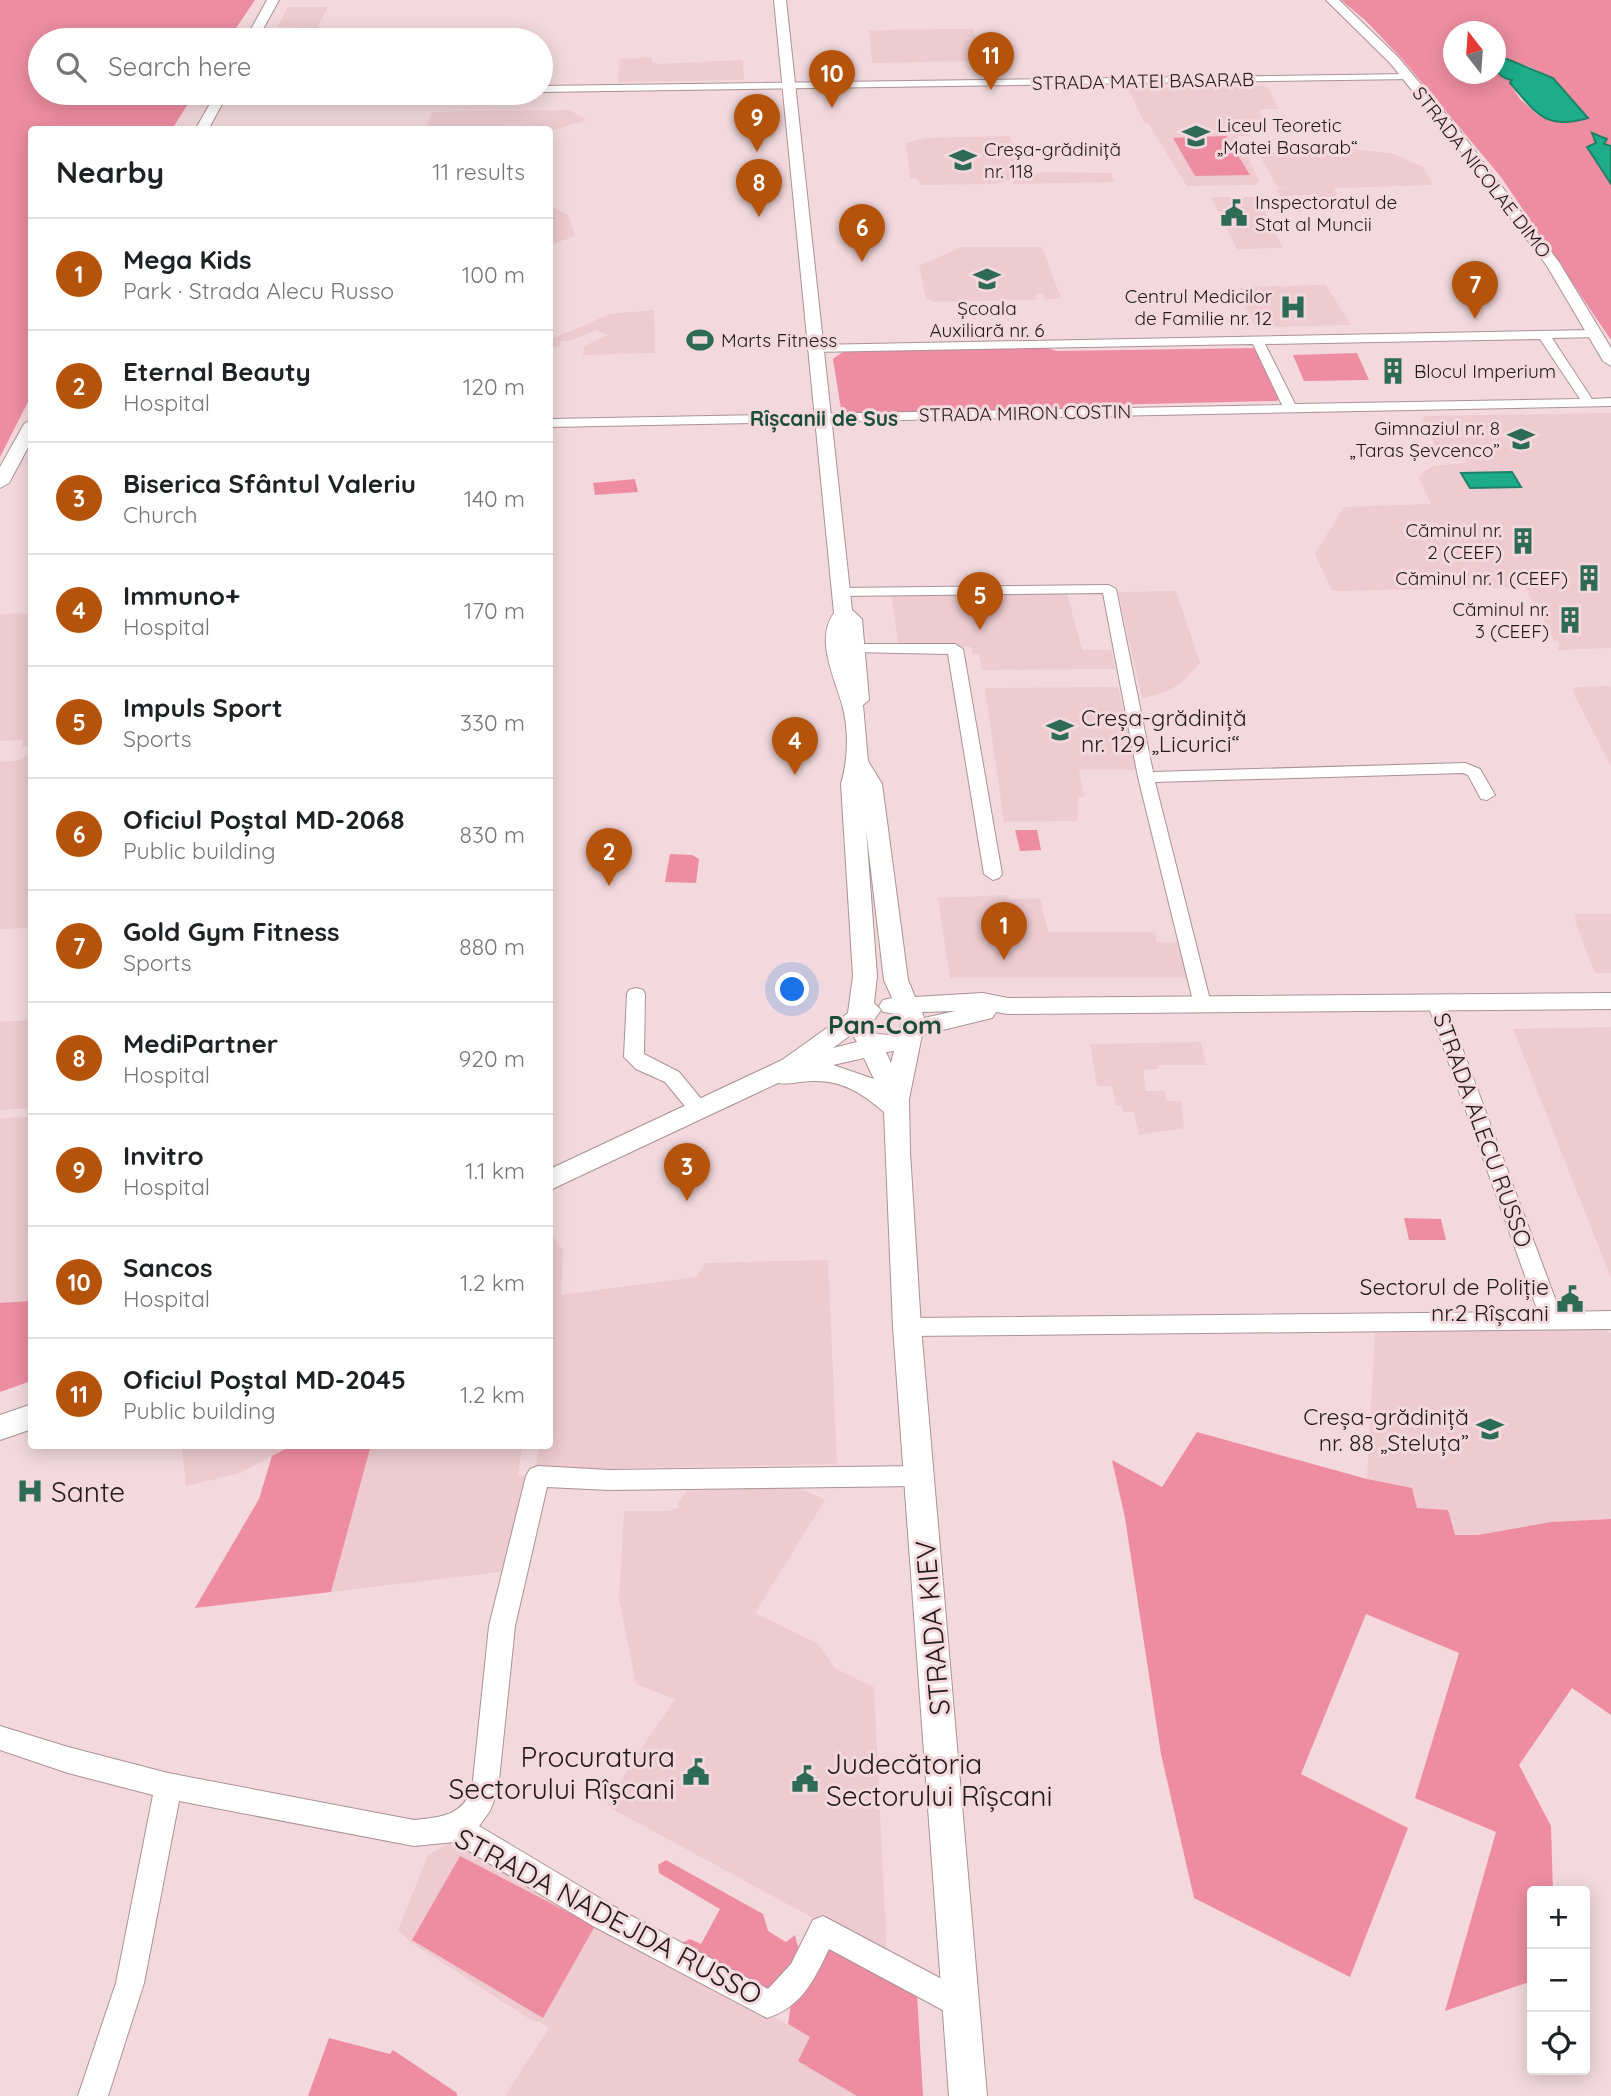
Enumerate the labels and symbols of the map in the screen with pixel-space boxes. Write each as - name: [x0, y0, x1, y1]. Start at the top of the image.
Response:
- north arrow: [1443, 21, 1506, 84]
- pin: 11: [968, 32, 1014, 90]
- pin: 10: [809, 50, 855, 108]
- street label: STRADA MATEI BASARAB: [1032, 67, 1254, 95]
- street label: STRADA NICOLAE DIMO: [1408, 82, 1556, 262]
- pin: 9: [734, 94, 780, 152]
- place label: Liceul Teoretic „Matei Basarab“: [1217, 113, 1358, 159]
- school or university icon: Liceul Teoretic „Matei Basarab“: [1181, 121, 1211, 151]
- place label: Creșa-grădiniță nr. 118: [984, 137, 1121, 183]
- school or university icon: Creșa-grădiniță nr. 118: [948, 145, 978, 175]
- pin: 8: [736, 159, 782, 217]
- place label: Inspectoratul de Stat al Muncii: [1255, 190, 1397, 236]
- public building icon: Inspectoratul de Stat al Muncii: [1219, 198, 1249, 228]
- pin: 6: [839, 204, 885, 262]
- pin: 7: [1452, 261, 1498, 319]
- school or university icon: Școala Auxiliară nr. 6: [972, 264, 1002, 294]
- place label: Centrul Medicilor de Familie nr. 12: [1125, 284, 1273, 330]
- hospital icon: Centrul Medicilor de Familie nr. 12: [1278, 292, 1308, 322]
- place label: Școala Auxiliară nr. 6: [929, 296, 1045, 342]
- sports icon: Marts Fitness: [685, 325, 715, 355]
- place label: Marts Fitness: [721, 328, 837, 352]
- building icon: Blocul Imperium: [1378, 356, 1408, 386]
- place label: Blocul Imperium: [1414, 359, 1556, 383]
- street label: STRADA MIRON COSTIN: [919, 399, 1131, 427]
- district label: Rîșcanii de Sus: [750, 405, 898, 433]
- place label: Gimnaziul nr. 8 „Taras Șevcenco”: [1349, 416, 1500, 462]
- school or university icon: Gimnaziul nr. 8 „Taras Șevcenco”: [1506, 424, 1536, 454]
- place label: Căminul nr. 2 (CEEF): [1406, 518, 1502, 564]
- building icon: Căminul nr. 2 (CEEF): [1508, 526, 1538, 556]
- building icon: Căminul nr. 1 (CEEF): [1574, 563, 1604, 593]
- place label: Căminul nr. 1 (CEEF): [1395, 566, 1568, 590]
- pin: 5: [957, 572, 1003, 630]
- place label: Căminul nr. 3 (CEEF): [1453, 597, 1549, 643]
- building icon: Căminul nr. 3 (CEEF): [1555, 605, 1585, 635]
- place label: Creșa-grădiniță nr. 129 „Licurici“: [1081, 703, 1247, 758]
- school or university icon: Creșa-grădiniță nr. 129 „Licurici“: [1045, 715, 1075, 745]
- pin: 4: [772, 717, 818, 775]
- pin: 2: [586, 828, 632, 886]
- pin: 1: [981, 902, 1027, 960]
- your location: [775, 972, 809, 1006]
- district label: Pan-Com: [828, 1008, 942, 1041]
- street label: STRADA ALECU RUSSO: [1427, 1009, 1539, 1251]
- pin: 3: [664, 1143, 710, 1201]
- place label: Sectorul de Poliție nr.2 Rîșcani: [1360, 1272, 1549, 1327]
- public building icon: Sectorul de Poliție nr.2 Rîșcani: [1555, 1284, 1585, 1314]
- place label: Creșa-grădiniță nr. 88 „Steluța”: [1303, 1402, 1469, 1457]
- school or university icon: Creșa-grădiniță nr. 88 „Steluța”: [1475, 1414, 1505, 1444]
- place label: Sante: [51, 1474, 125, 1509]
- hospital icon: Sante: [15, 1476, 45, 1506]
- street label: STRADA KIEV: [907, 1539, 957, 1717]
- place label: Procuratura Sectorului Rîșcani: [449, 1739, 675, 1806]
- place label: Judecătoria Sectorului Rîșcani: [826, 1746, 1052, 1813]
- public building icon: Procuratura Sectorului Rîșcani: [681, 1757, 711, 1787]
- public building icon: Judecătoria Sectorului Rîșcani: [790, 1764, 820, 1794]
- street label: STRADA NADEJDA RUSSO: [450, 1820, 768, 2012]

